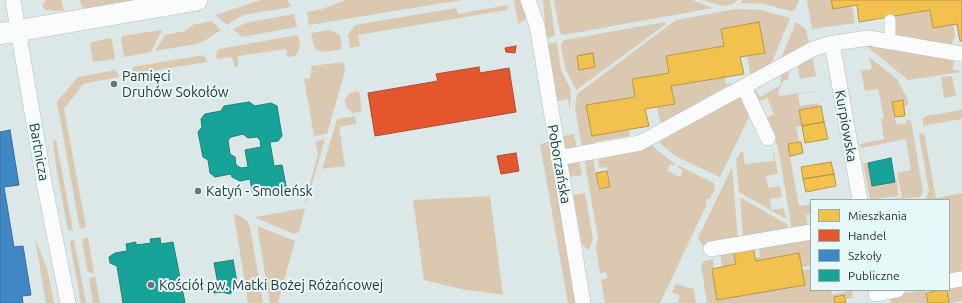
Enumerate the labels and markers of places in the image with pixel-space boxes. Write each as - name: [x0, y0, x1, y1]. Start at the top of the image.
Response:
- place label: Pamięci Druhów Sokołów: [122, 68, 229, 100]
- marker: Pamięci Druhów Sokołów: [109, 79, 119, 89]
- place label: Katyń - Smoleńsk: [206, 183, 313, 199]
- marker: Katyń - Smoleńsk: [193, 186, 203, 196]
- place label: Kościół pw. Matki Bożej Różańcowej: [159, 277, 383, 293]
- marker: Kościół pw. Matki Bożej Różańcowej: [146, 280, 156, 290]

